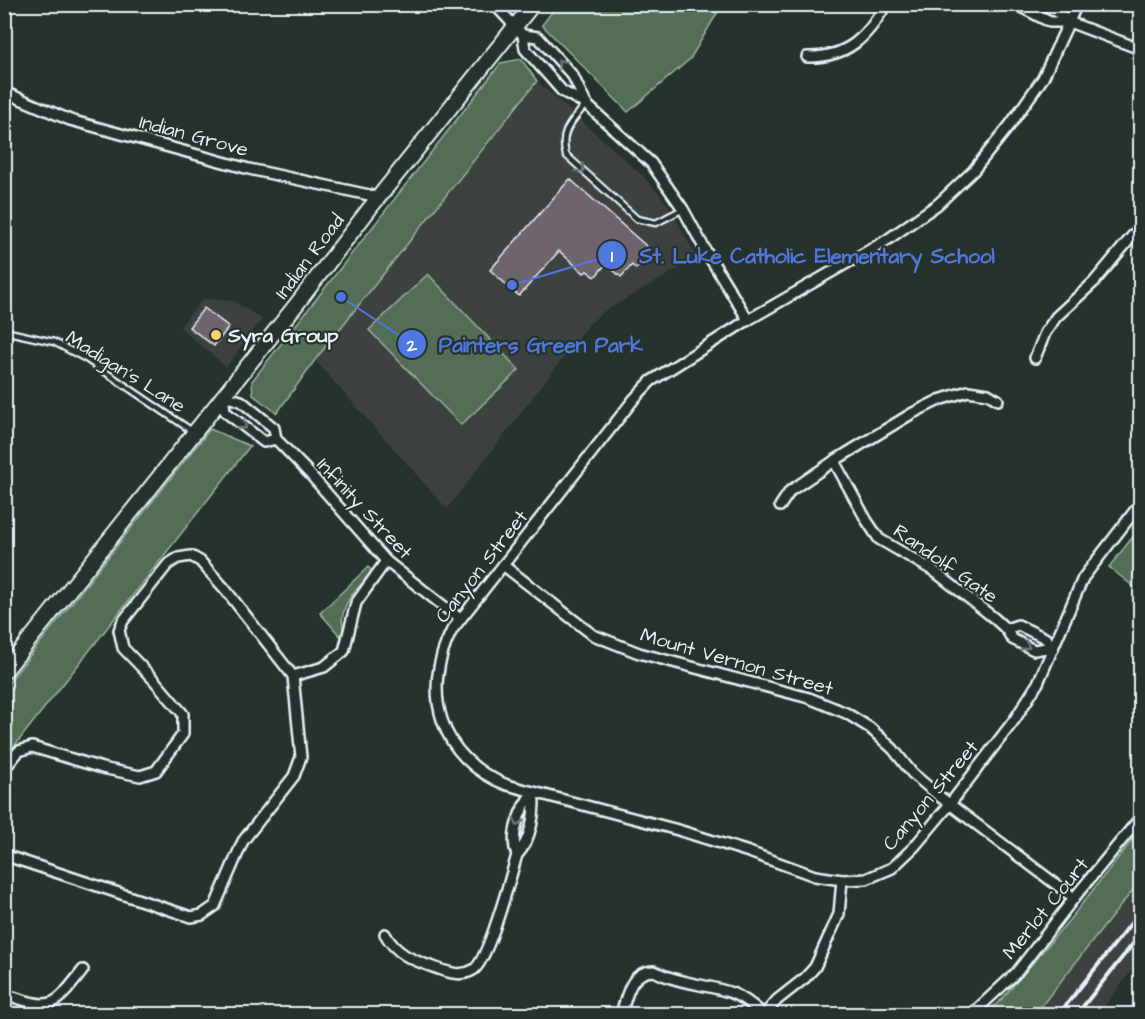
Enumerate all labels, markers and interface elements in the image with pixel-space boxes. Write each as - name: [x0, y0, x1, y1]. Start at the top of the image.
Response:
- one-way arrow: [557, 59, 568, 69]
- street label: Indian Grove: [136, 108, 252, 164]
- one-way arrow: [575, 162, 585, 173]
- street label: Indian Road: [268, 208, 351, 305]
- callout: St. Luke Catholic Elementary School: [597, 236, 1007, 275]
- text: St. Luke Catholic Elementary School: [638, 242, 996, 274]
- text: 1: [611, 244, 614, 269]
- place label: Syra Group: [227, 322, 339, 351]
- street label: Madigan's Lane: [60, 324, 191, 421]
- callout: Painters Green Park: [397, 325, 656, 364]
- marker: Syra Group: [209, 328, 223, 342]
- text: Painters Green Park: [439, 331, 643, 360]
- text: 2: [406, 333, 418, 358]
- one-way arrow: [237, 419, 248, 430]
- street label: Infinity Street: [309, 452, 419, 566]
- street label: Canyon Street: [429, 504, 536, 630]
- street label: Randolf Gate: [887, 517, 1004, 610]
- street label: Mount Vernon Street: [637, 621, 836, 703]
- one-way arrow: [1020, 638, 1031, 650]
- street label: Canyon Street: [876, 734, 986, 857]
- one-way arrow: [513, 817, 526, 827]
- street label: Merlot Court: [996, 852, 1096, 965]

